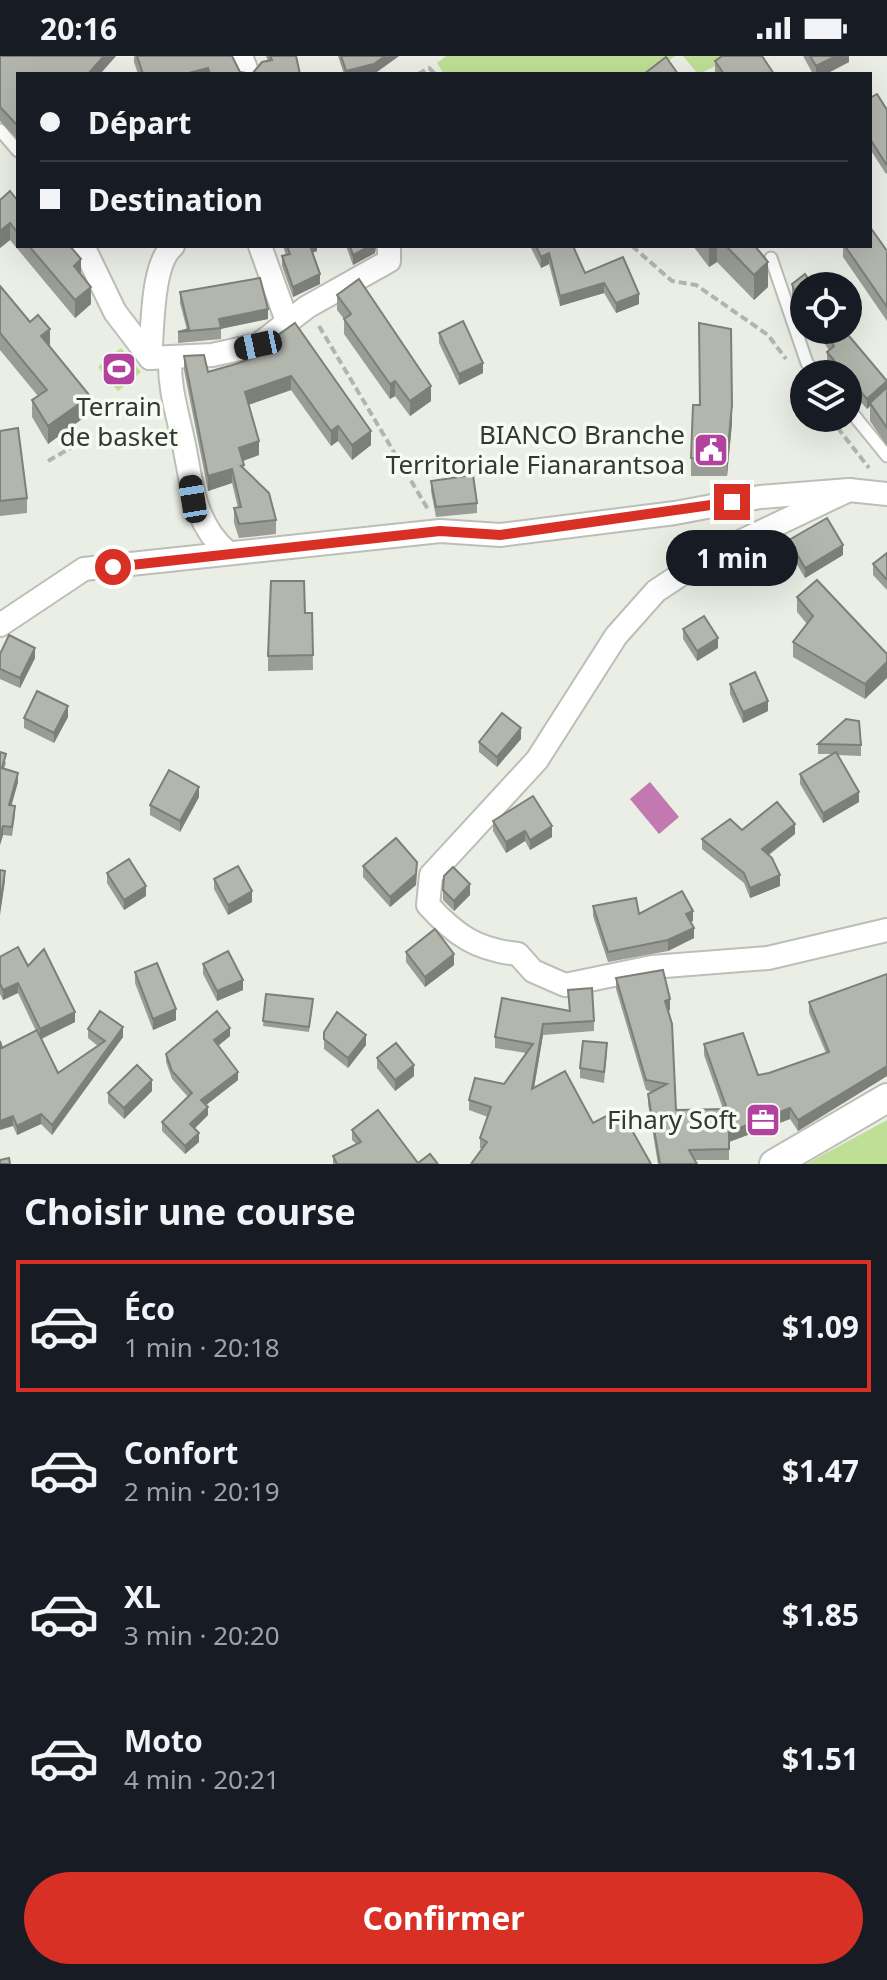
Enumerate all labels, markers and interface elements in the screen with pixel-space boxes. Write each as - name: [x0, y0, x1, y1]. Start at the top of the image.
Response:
- text: 20:16: [40, 8, 117, 49]
- text: Départ: [88, 102, 191, 143]
- text: Destination: [88, 179, 263, 220]
- map controls: [790, 272, 862, 432]
- button: locate: [790, 272, 862, 344]
- car: [232, 328, 284, 362]
- sports icon: Terrain de basket: [100, 350, 138, 388]
- button: layers: [790, 360, 862, 432]
- place label: Terrain de basket: [60, 388, 178, 454]
- place label: BIANCO Branche Territoriale Fianarantsoa: [386, 416, 685, 482]
- public building icon: BIANCO Branche Territoriale Fianarantsoa: [692, 431, 730, 469]
- car: [177, 473, 209, 525]
- route end: [714, 484, 750, 520]
- callout: 1 min: [666, 530, 798, 586]
- text: 1 min: [696, 540, 768, 576]
- route start: [95, 549, 131, 585]
- place label: Fihary Soft: [607, 1101, 737, 1137]
- office icon: Fihary Soft: [744, 1101, 782, 1139]
- text: Choisir une course: [24, 1187, 356, 1236]
- text: Éco: [124, 1288, 175, 1329]
- icon: car: [28, 1290, 100, 1362]
- text: $1.09: [782, 1306, 859, 1347]
- text: 1 min · 20:18: [124, 1329, 280, 1365]
- text: Confort: [124, 1432, 238, 1473]
- icon: car: [28, 1434, 100, 1506]
- text: $1.47: [782, 1450, 859, 1491]
- text: 2 min · 20:19: [124, 1473, 280, 1509]
- text: XL: [124, 1576, 161, 1617]
- icon: car: [28, 1578, 100, 1650]
- text: $1.85: [782, 1594, 859, 1635]
- text: 3 min · 20:20: [124, 1617, 280, 1653]
- text: Moto: [124, 1720, 203, 1761]
- icon: car: [28, 1722, 100, 1794]
- text: $1.51: [782, 1738, 859, 1779]
- text: 4 min · 20:21: [124, 1761, 280, 1797]
- button: Confirmer: [24, 1872, 863, 1964]

